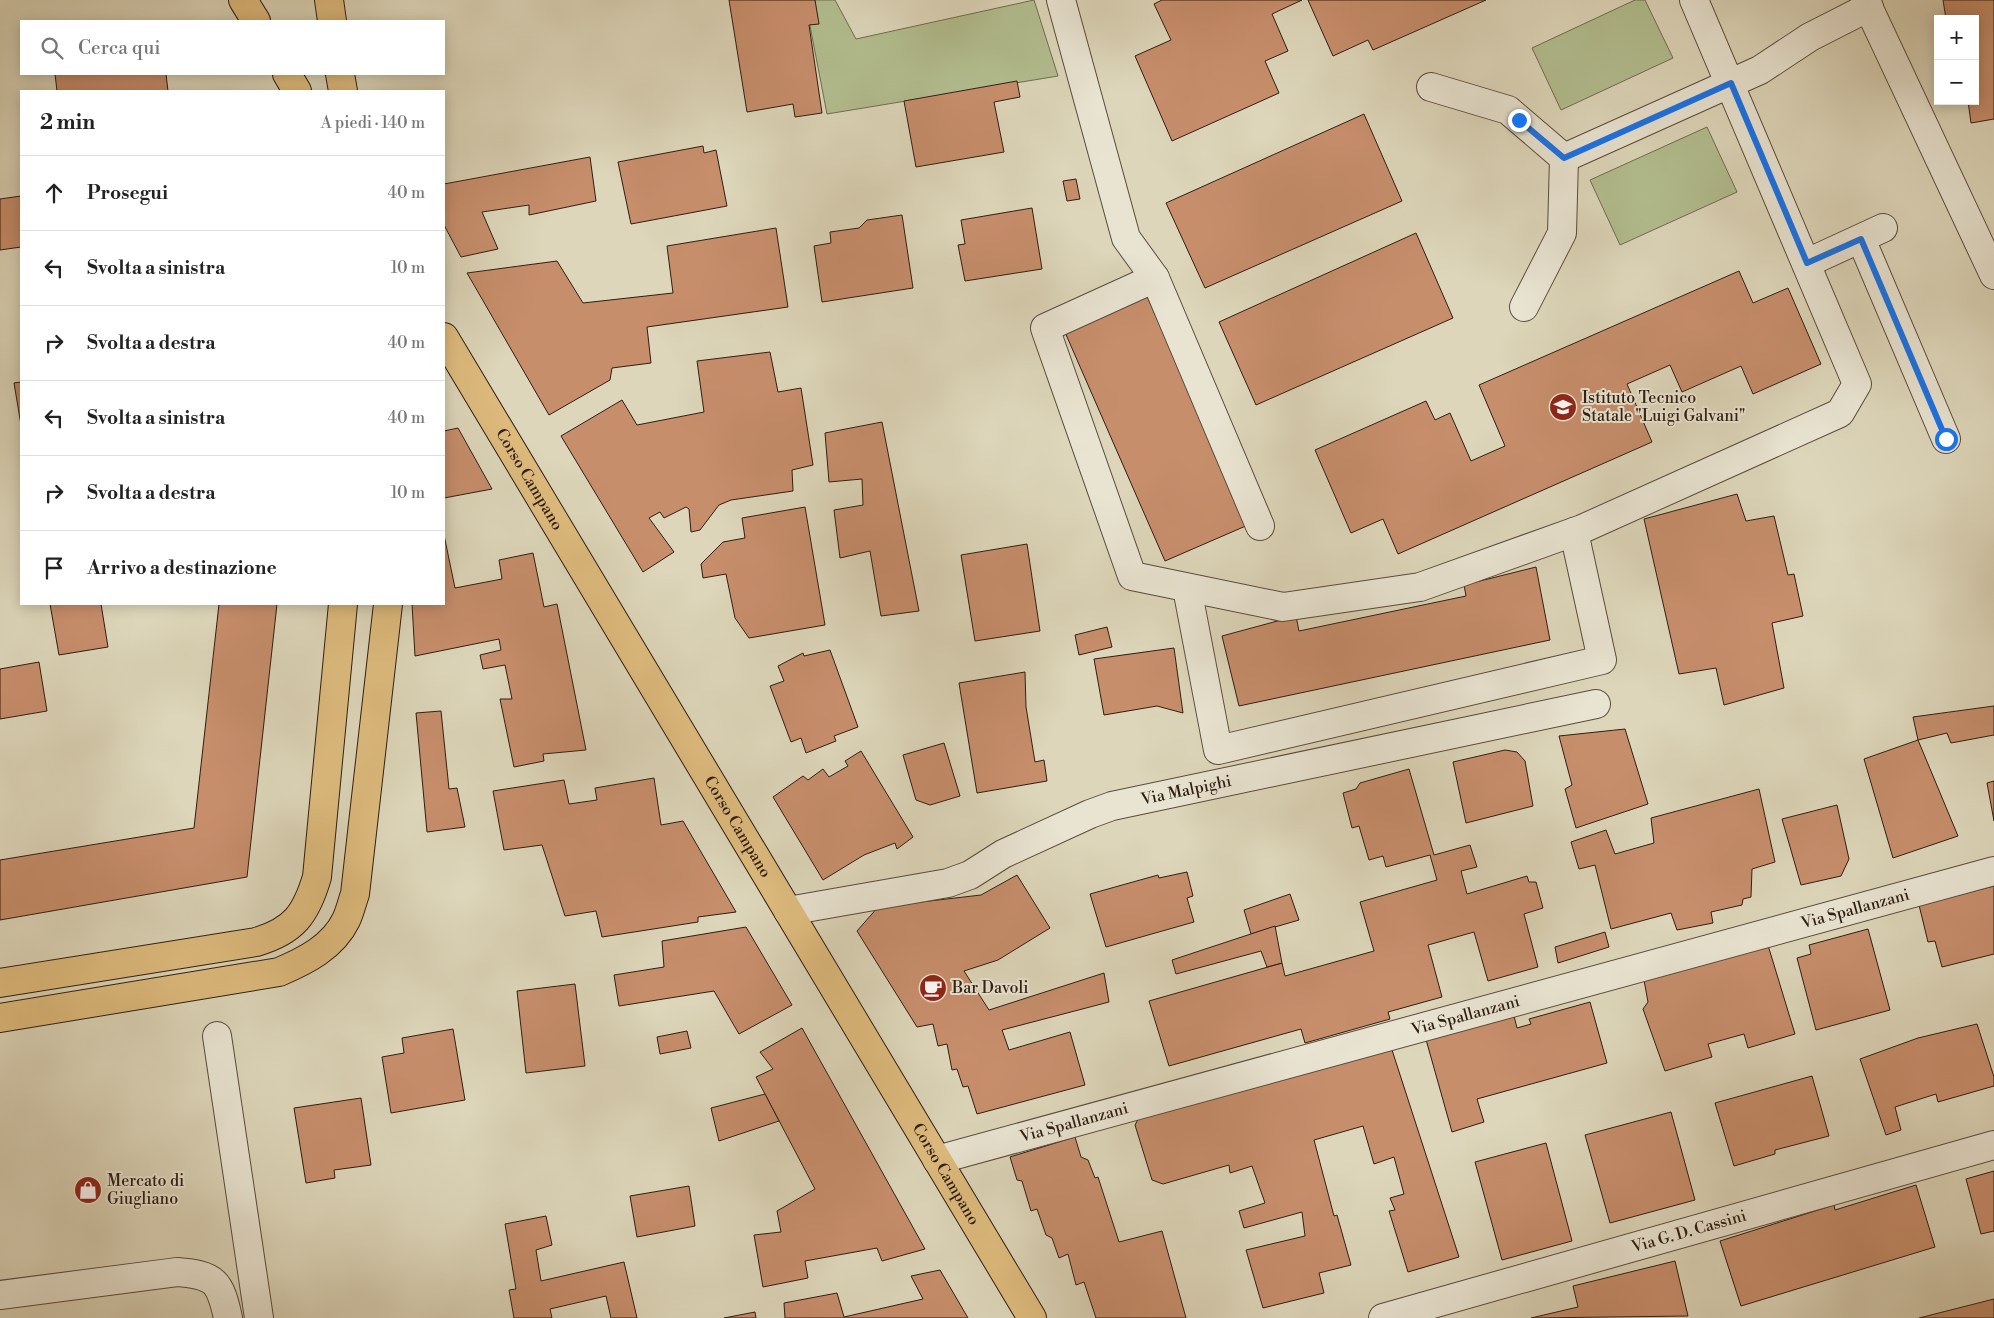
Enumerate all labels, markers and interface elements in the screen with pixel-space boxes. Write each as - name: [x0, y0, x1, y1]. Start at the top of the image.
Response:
- map controls: [1934, 15, 1979, 105]
- button: +: [1934, 15, 1979, 60]
- search box: [20, 20, 445, 75]
- icon: search: [38, 34, 66, 62]
- text: Cerca qui: [78, 36, 161, 60]
- button: −: [1934, 60, 1979, 105]
- route end: [1508, 109, 1531, 132]
- text: 2 min: [40, 110, 95, 136]
- text: A piedi · 140 m: [321, 113, 425, 133]
- icon: ahead: [40, 179, 68, 207]
- text: Prosegui: [87, 181, 168, 205]
- text: 40 m: [388, 183, 425, 203]
- icon: left: [40, 254, 68, 282]
- text: Svolta a sinistra: [87, 256, 225, 280]
- text: 10 m: [391, 258, 425, 278]
- icon: right: [40, 329, 68, 357]
- text: Svolta a destra: [87, 331, 215, 355]
- text: 40 m: [388, 333, 425, 353]
- place label: Istituto Tecnico Statale "Luigi Galvani": [1582, 388, 1745, 426]
- school or university icon: Istituto Tecnico Statale "Luigi Galvani": [1548, 392, 1578, 422]
- icon: left: [40, 404, 68, 432]
- text: Svolta a sinistra: [87, 406, 225, 430]
- text: 40 m: [388, 408, 425, 428]
- street label: Corso Campano: [491, 425, 568, 534]
- route start: [1935, 428, 1958, 451]
- icon: right: [40, 479, 68, 507]
- text: Svolta a destra: [87, 481, 215, 505]
- text: 10 m: [391, 483, 425, 503]
- icon: arrive: [40, 554, 68, 582]
- text: Arrivo a destinazione: [87, 556, 277, 580]
- street label: Via Malpighi: [1138, 771, 1233, 810]
- street label: Corso Campano: [699, 772, 776, 881]
- street label: Via Spallanzani: [1798, 885, 1912, 934]
- cafe icon: Bar Davoli: [918, 973, 948, 1003]
- place label: Bar Davoli: [951, 978, 1029, 998]
- street label: Via Spallanzani: [1408, 991, 1522, 1040]
- street label: Via Spallanzani: [1017, 1098, 1130, 1147]
- street label: Corso Campano: [908, 1120, 984, 1229]
- place label: Mercato di Giugliano: [107, 1171, 184, 1209]
- shop icon: Mercato di Giugliano: [73, 1175, 103, 1205]
- street label: Via G. D. Cassini: [1628, 1206, 1749, 1257]

